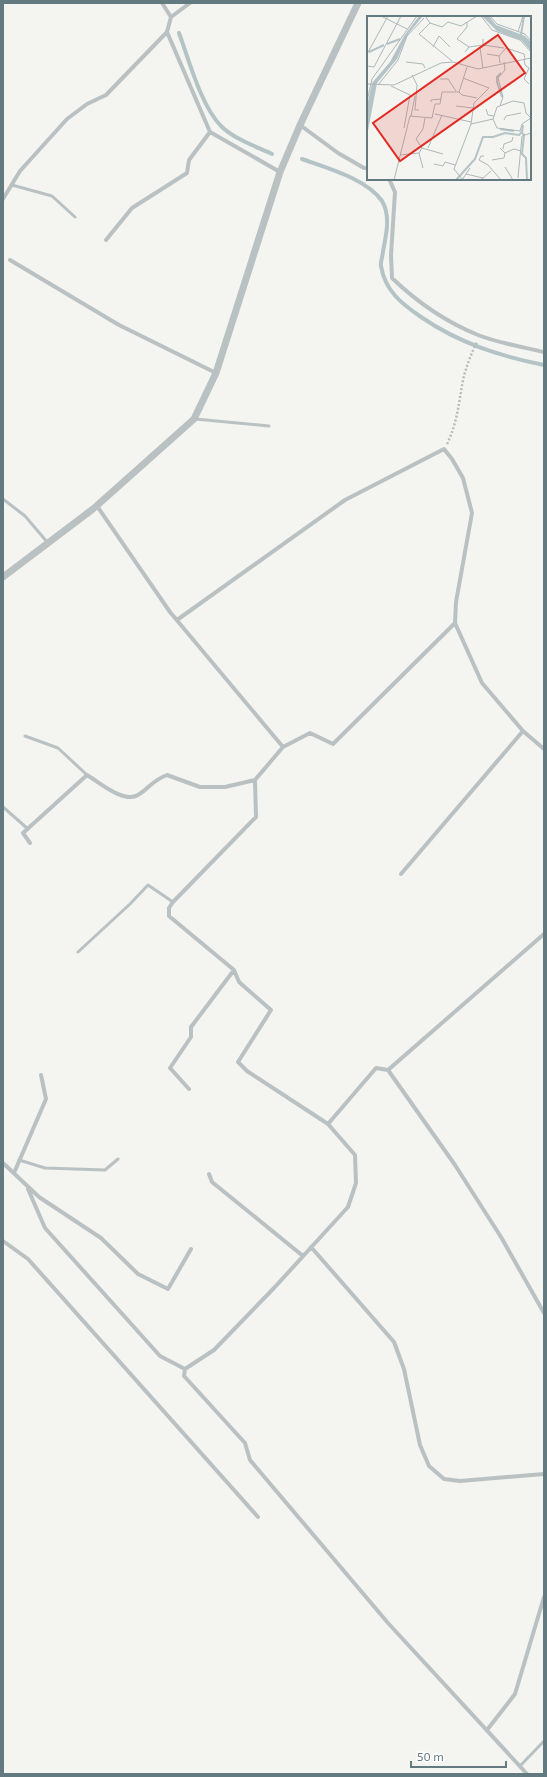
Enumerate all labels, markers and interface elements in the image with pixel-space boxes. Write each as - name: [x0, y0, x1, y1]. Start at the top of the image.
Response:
- inset map: [367, 16, 531, 180]
- scale bar: [411, 1743, 506, 1769]
- text: 50 m: [417, 1749, 444, 1763]

